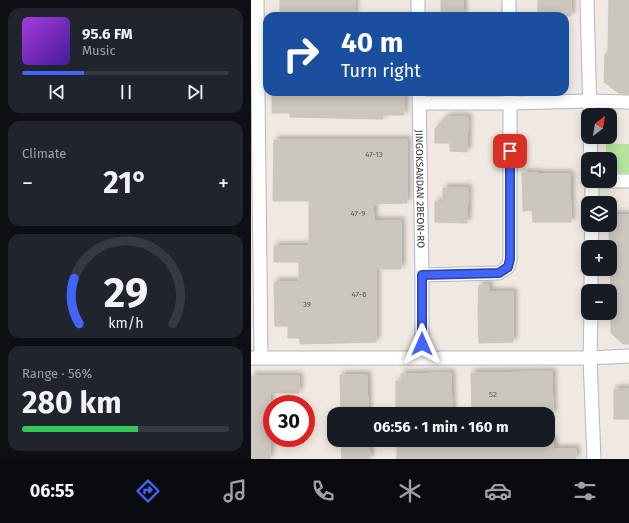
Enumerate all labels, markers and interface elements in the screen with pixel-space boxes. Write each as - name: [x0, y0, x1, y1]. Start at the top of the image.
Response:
- text: 95.6 FM: [82, 25, 133, 43]
- text: 40 m: [341, 26, 404, 59]
- icon: right: [275, 28, 327, 80]
- text: Music: [82, 43, 116, 58]
- text: Turn right: [341, 60, 421, 82]
- icon: previous: [46, 81, 68, 103]
- icon: pause: [115, 81, 137, 103]
- icon: next: [184, 81, 206, 103]
- north arrow: [581, 108, 617, 144]
- map controls: [581, 108, 617, 320]
- street label: JINGOKSANDAN 2BEON-RO: [413, 130, 427, 248]
- pin: [493, 134, 527, 168]
- icon: arrive: [499, 140, 521, 162]
- text: Climate: [22, 146, 66, 161]
- house number: 47-13: [365, 150, 383, 159]
- button: sound: [581, 152, 617, 188]
- text: 21°: [103, 165, 148, 201]
- text: −: [22, 170, 33, 197]
- text: +: [218, 170, 229, 197]
- button: layers: [581, 196, 617, 232]
- house number: 47-9: [351, 209, 365, 218]
- button: +: [581, 240, 617, 276]
- text: 29: [103, 268, 148, 318]
- button: −: [581, 284, 617, 320]
- house number: 47-6: [351, 290, 367, 299]
- house number: 39: [303, 300, 311, 309]
- text: km/h: [108, 314, 143, 331]
- position arrow: [401, 323, 443, 365]
- text: Range · 56%: [22, 366, 92, 381]
- text: 280 km: [22, 385, 122, 421]
- house number: 52: [489, 390, 497, 399]
- speed limit sign: 30: [263, 395, 315, 447]
- text: 06:56 · 1 min · 160 m: [373, 418, 509, 436]
- icon: directions: [134, 477, 162, 505]
- icon: music: [221, 477, 249, 505]
- icon: phone: [309, 477, 337, 505]
- icon: climate: [396, 477, 424, 505]
- icon: car: [484, 477, 512, 505]
- icon: filters: [571, 477, 599, 505]
- text: 06:55: [30, 480, 74, 502]

